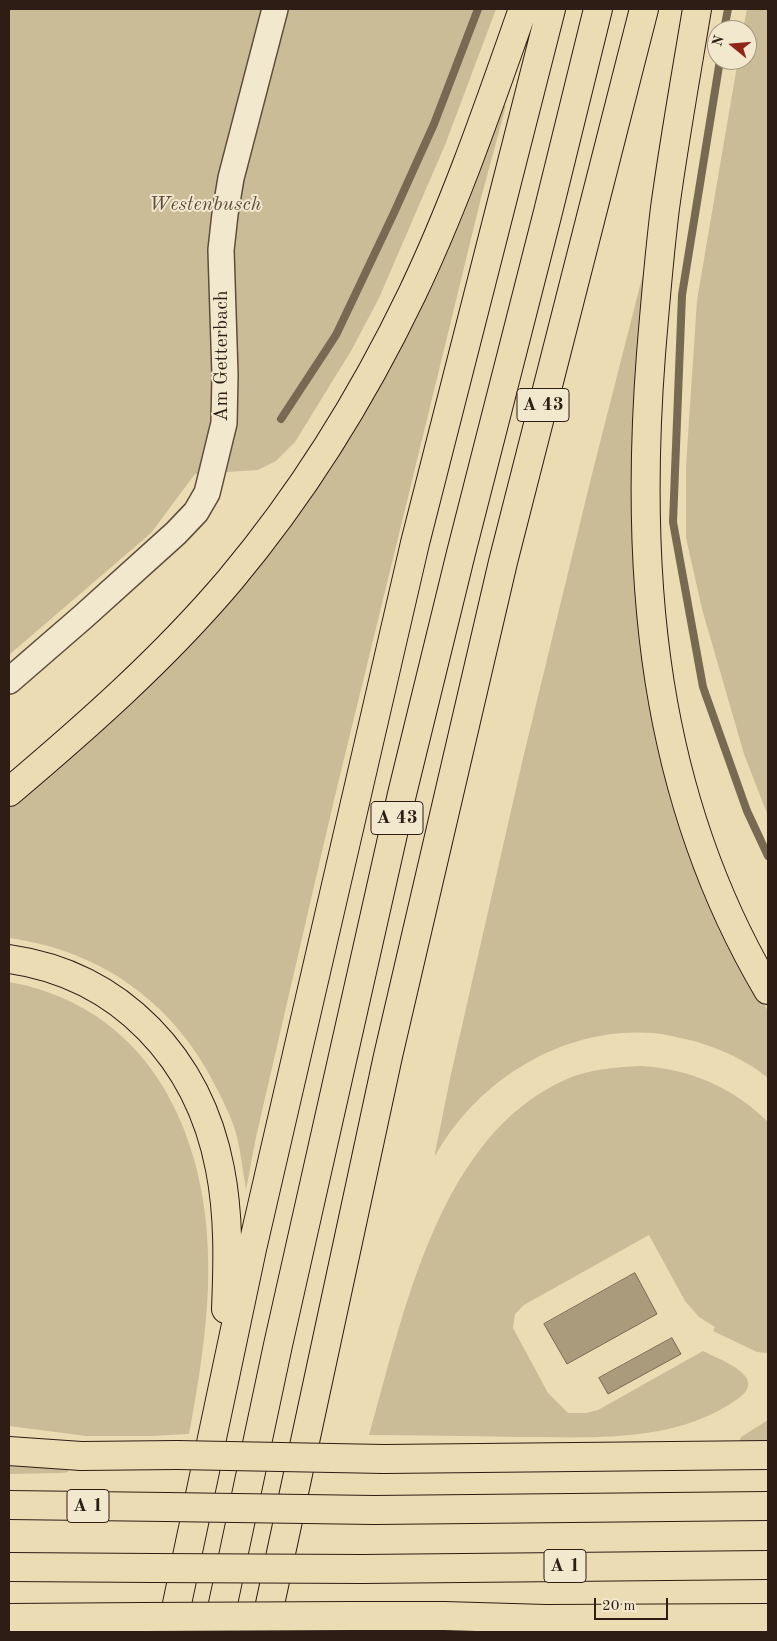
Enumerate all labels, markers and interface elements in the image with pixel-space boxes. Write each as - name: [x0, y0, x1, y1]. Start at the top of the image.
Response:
- north arrow: [707, 20, 757, 70]
- text: N: [710, 34, 727, 48]
- park label: Westenbusch: [149, 193, 261, 217]
- street label: Am Getterbach: [210, 290, 234, 422]
- road number: A 43: [517, 388, 569, 422]
- road number: A 43: [371, 801, 423, 834]
- road number: A 1: [67, 1490, 109, 1522]
- road number: A 1: [544, 1550, 586, 1582]
- scale bar: [597, 1588, 671, 1620]
- text: 20 m: [602, 1599, 636, 1614]

